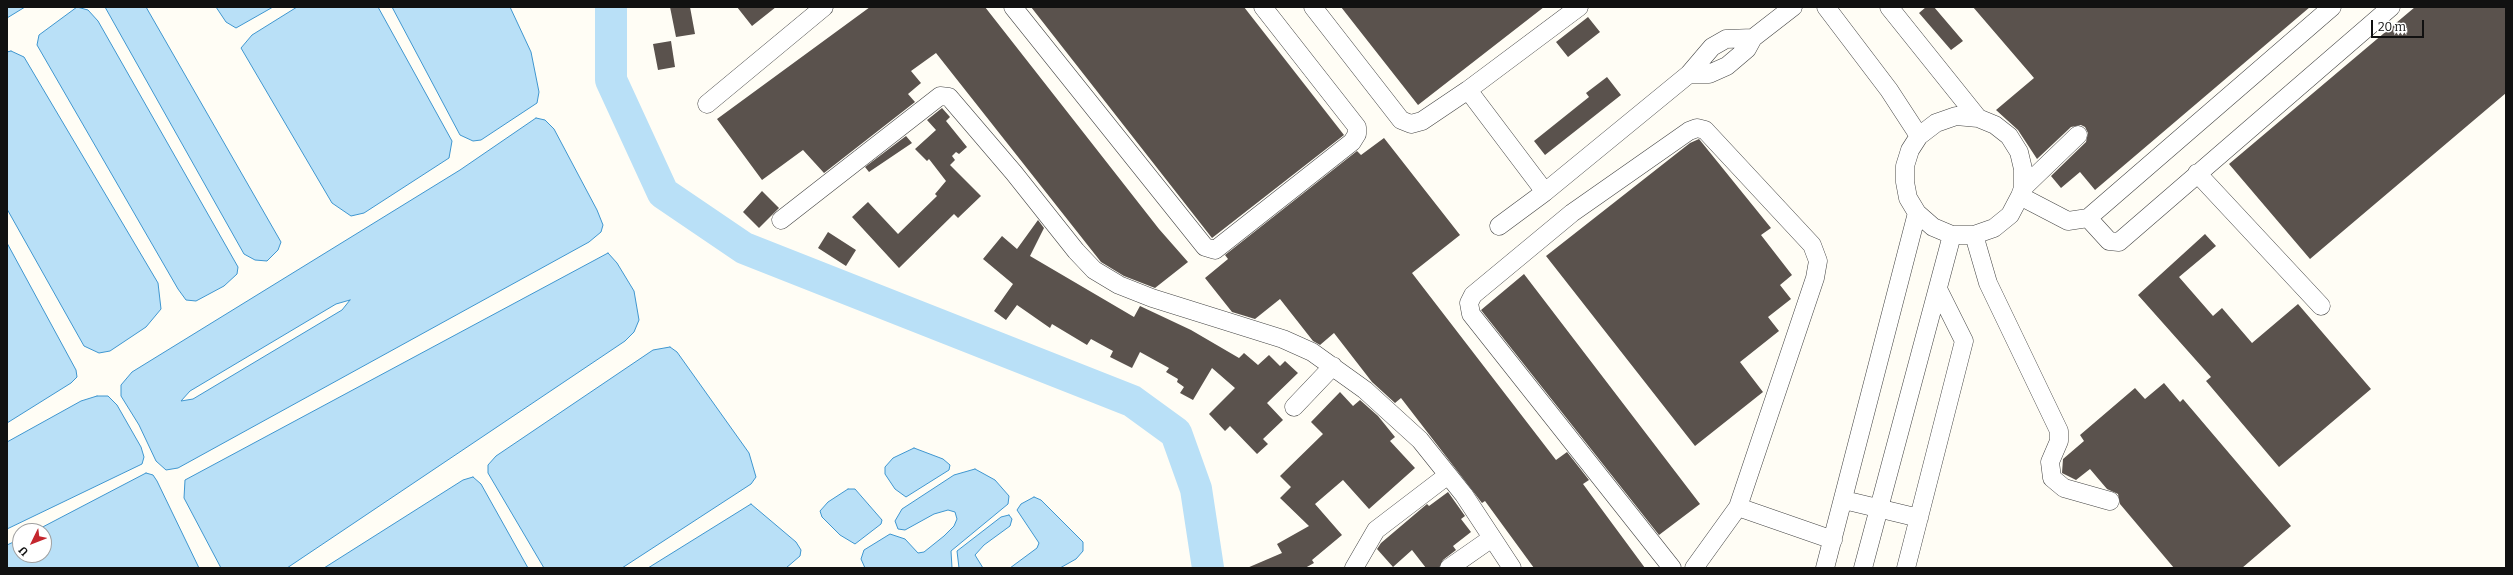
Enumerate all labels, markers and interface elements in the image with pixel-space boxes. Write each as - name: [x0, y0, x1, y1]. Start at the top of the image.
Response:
- scale bar: [2373, 12, 2426, 38]
- text: 20 m: [2378, 20, 2406, 34]
- north arrow: [12, 523, 52, 563]
- text: U: [16, 543, 31, 558]

